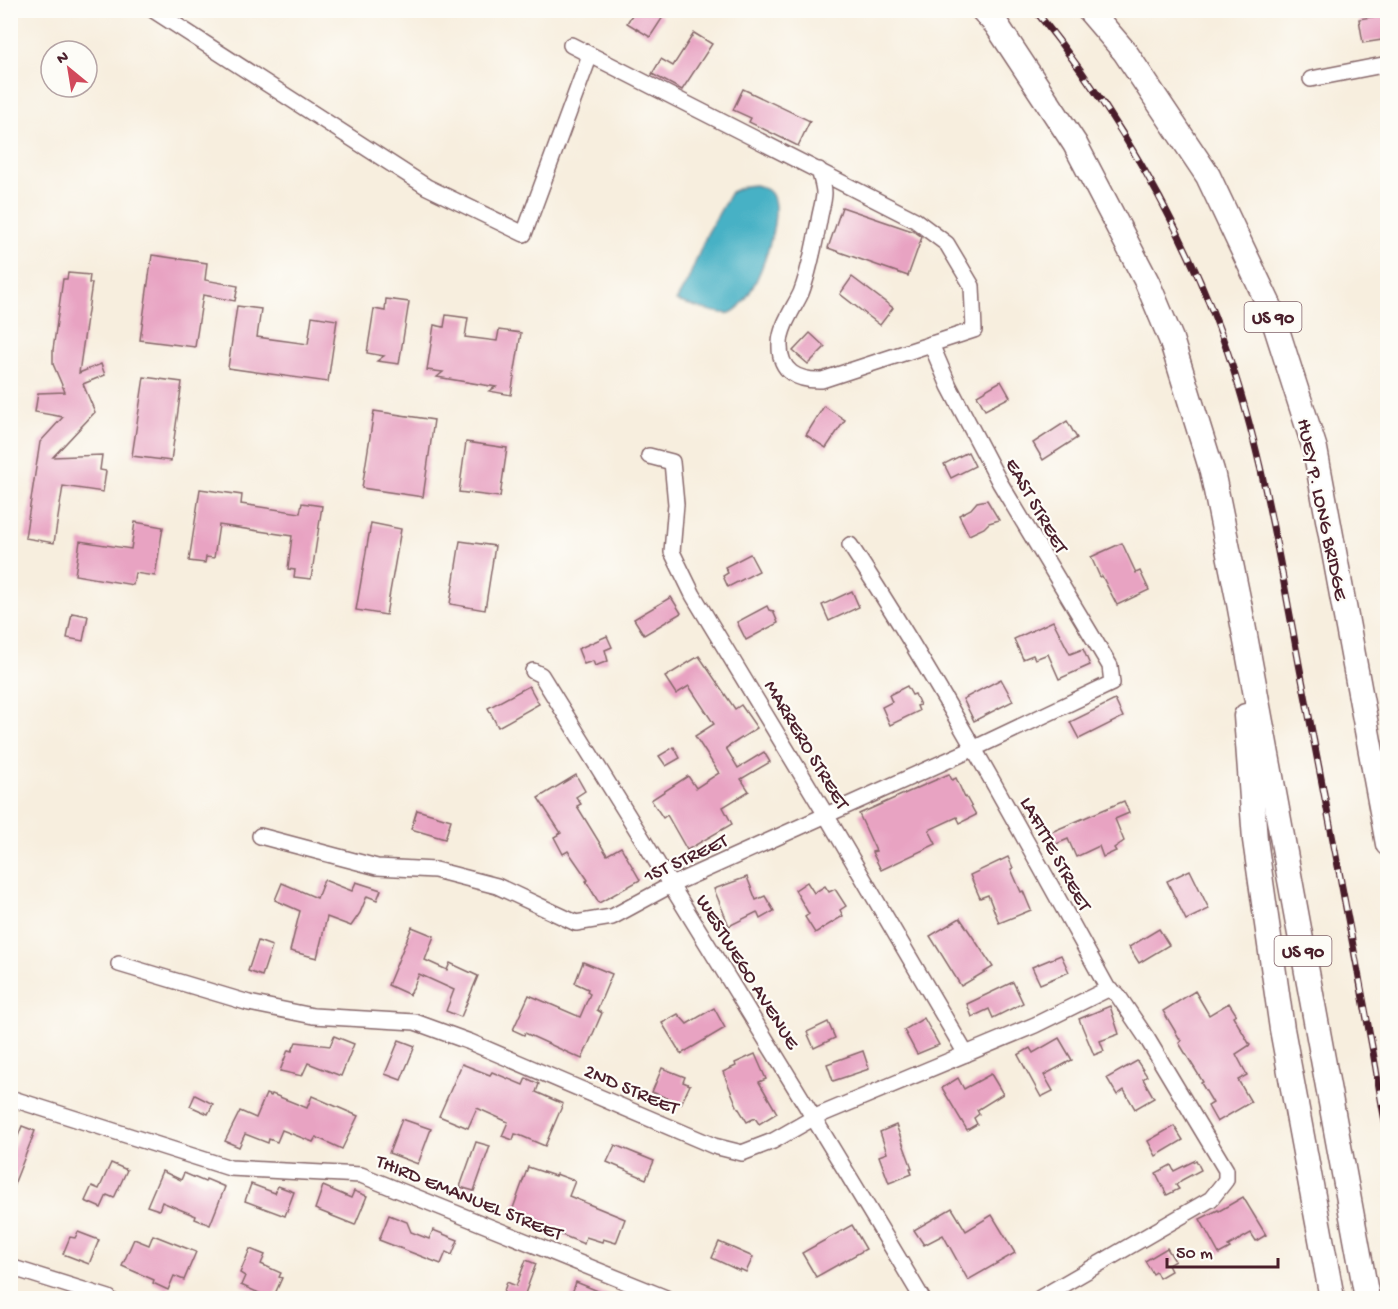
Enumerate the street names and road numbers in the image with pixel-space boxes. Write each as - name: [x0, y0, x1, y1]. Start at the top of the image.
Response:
- road number: US 90: [1244, 302, 1302, 332]
- street label: HUEY P. LONG BRIDGE: [1290, 417, 1351, 604]
- street label: EAST STREET: [998, 455, 1072, 560]
- street label: MARRERO STREET: [757, 677, 853, 816]
- street label: LAFITTE STREET: [1013, 794, 1095, 917]
- street label: 1ST STREET: [640, 830, 733, 890]
- street label: WESTWEGO AVENUE: [689, 891, 804, 1056]
- road number: US 90: [1274, 936, 1332, 966]
- street label: 2ND STREET: [580, 1061, 683, 1122]
- street label: THIRD EMANUEL STREET: [371, 1151, 567, 1248]

